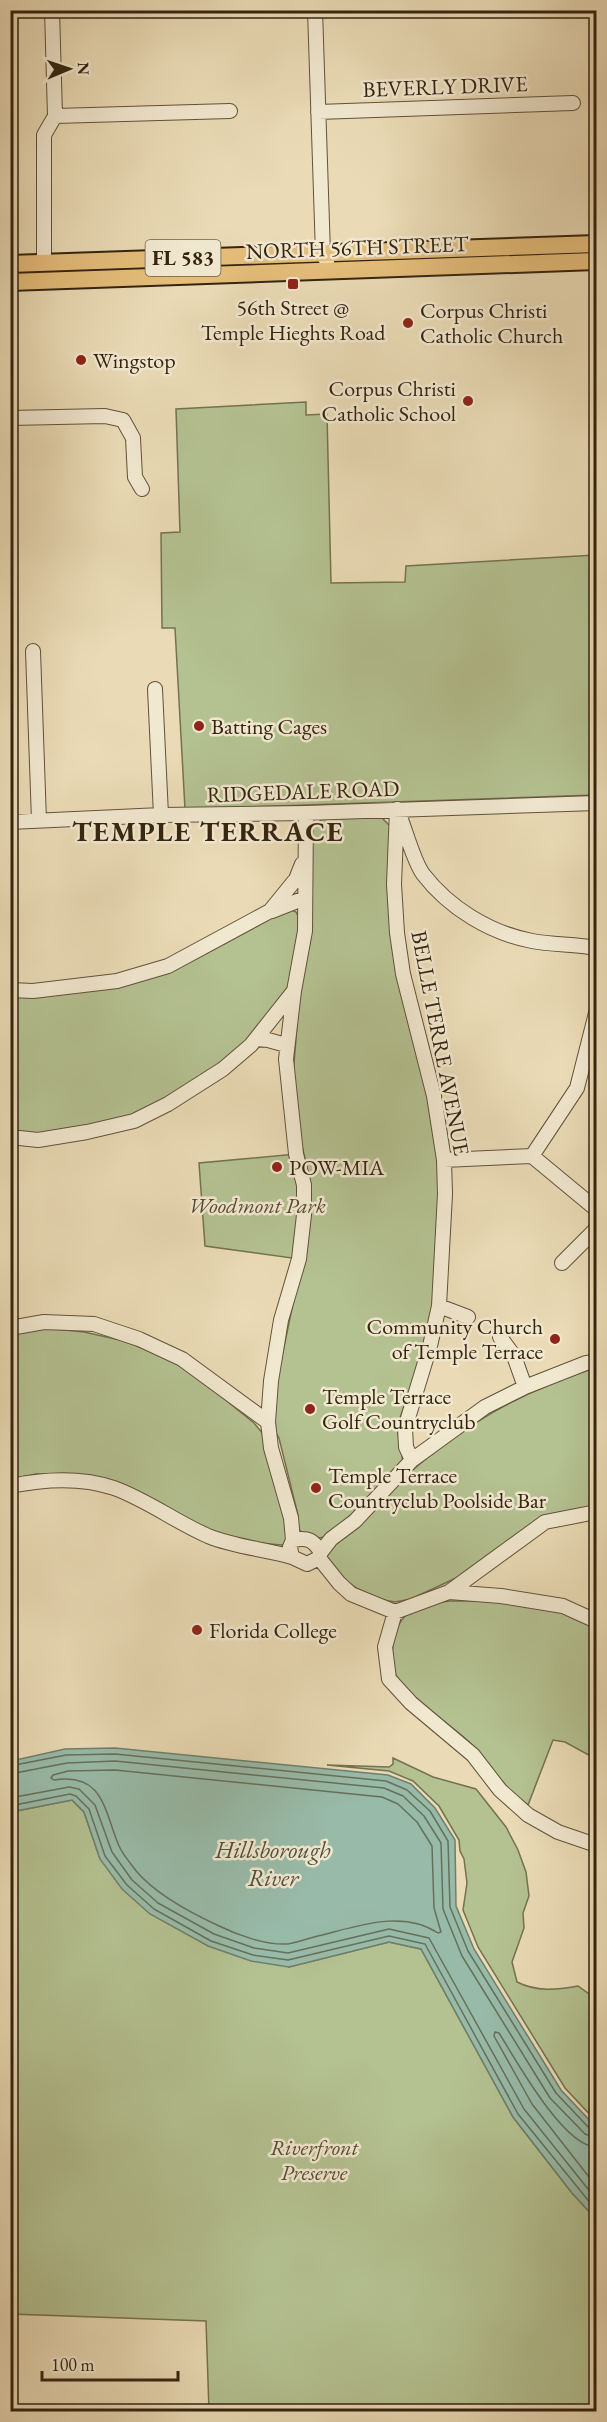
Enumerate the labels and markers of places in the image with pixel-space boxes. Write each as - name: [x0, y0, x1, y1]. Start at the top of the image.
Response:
- marker: 56th Street @ Temple Hieghts Road: [286, 277, 300, 291]
- place label: 56th Street @ Temple Hieghts Road: [201, 293, 386, 347]
- place label: Corpus Christi Catholic Church: [420, 296, 563, 350]
- marker: Corpus Christi Catholic Church: [401, 316, 415, 330]
- place label: Wingstop: [93, 346, 176, 375]
- marker: Wingstop: [74, 353, 88, 367]
- place label: Corpus Christi Catholic School: [322, 374, 456, 428]
- marker: Corpus Christi Catholic School: [461, 394, 475, 408]
- place label: Batting Cages: [211, 712, 327, 741]
- marker: Batting Cages: [192, 719, 206, 733]
- place label: POW-MIA: [289, 1153, 385, 1182]
- marker: POW-MIA: [270, 1160, 284, 1174]
- place label: Community Church of Temple Terrace: [367, 1312, 543, 1366]
- marker: Community Church of Temple Terrace: [548, 1332, 562, 1346]
- place label: Temple Terrace Golf Countryclub: [322, 1382, 476, 1436]
- marker: Temple Terrace Golf Countryclub: [303, 1402, 317, 1416]
- place label: Temple Terrace Countryclub Poolside Bar: [328, 1461, 547, 1515]
- marker: Temple Terrace Countryclub Poolside Bar: [309, 1481, 323, 1495]
- place label: Florida College: [209, 1616, 337, 1645]
- marker: Florida College: [190, 1623, 204, 1637]

